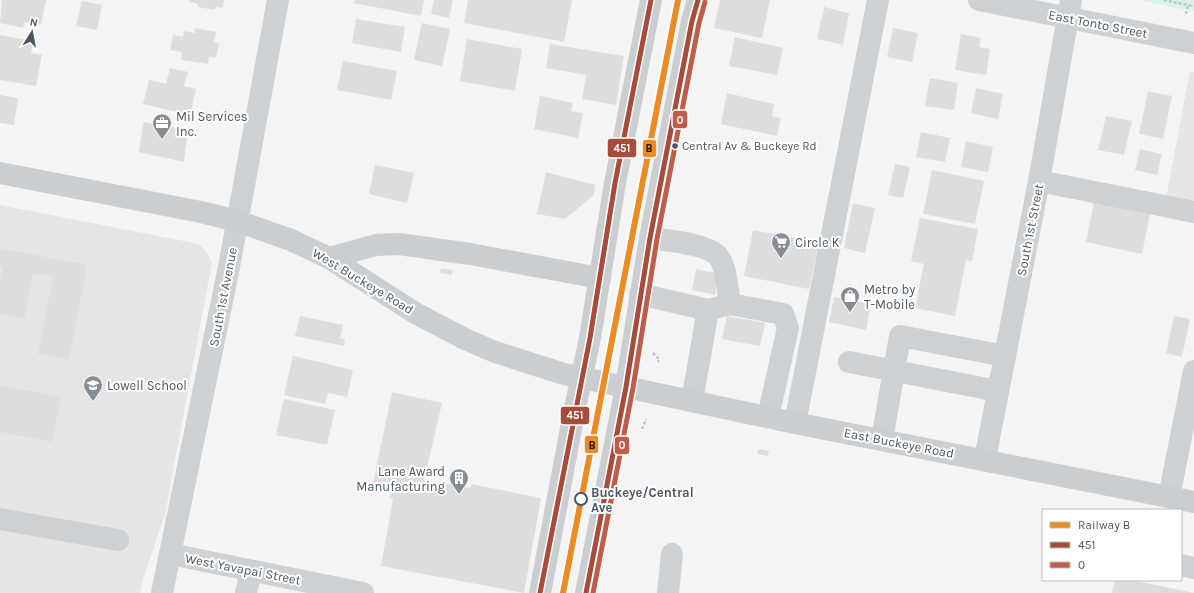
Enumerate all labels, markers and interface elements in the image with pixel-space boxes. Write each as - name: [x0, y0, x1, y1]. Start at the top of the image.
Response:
- street label: East Tonto Street: [1047, 7, 1149, 41]
- north arrow: [12, 12, 52, 52]
- text: N: [29, 16, 39, 30]
- place label: Mil Services Inc.: [176, 109, 248, 139]
- line badge: 0: [672, 110, 688, 129]
- office icon: Mil Services Inc.: [151, 112, 173, 140]
- text: 0: [677, 114, 684, 127]
- line badge: 451: [607, 138, 637, 158]
- line badge: B: [642, 139, 657, 158]
- place label: Central Av & Buckeye Rd: [682, 139, 817, 153]
- marker: Central Av & Buckeye Rd: [670, 141, 680, 151]
- text: 451: [614, 142, 630, 155]
- text: B: [645, 142, 653, 155]
- street label: South 1st Street: [1014, 183, 1046, 277]
- supermarket icon: Circle K: [770, 231, 792, 259]
- place label: Circle K: [795, 235, 840, 250]
- street label: West Buckeye Road: [310, 245, 416, 317]
- street label: South 1st Avenue: [206, 246, 240, 348]
- place label: Metro by T-Mobile: [864, 282, 915, 312]
- shop icon: Metro by T-Mobile: [839, 285, 861, 313]
- school or university icon: Lowell School: [82, 374, 104, 402]
- place label: Lowell School: [107, 378, 187, 393]
- line badge: 451: [560, 406, 590, 425]
- text: 451: [567, 409, 583, 422]
- street label: East Buckeye Road: [843, 425, 955, 461]
- line badge: B: [584, 435, 599, 454]
- line badge: 0: [614, 436, 630, 455]
- text: B: [588, 439, 596, 452]
- text: 0: [619, 439, 626, 452]
- place label: Lane Award Manufacturing: [356, 464, 446, 494]
- building icon: Lane Award Manufacturing: [448, 467, 470, 495]
- place label: Buckeye/Central Ave: [591, 485, 694, 515]
- marker: Buckeye/Central Ave: [574, 492, 588, 506]
- legend: [1042, 509, 1182, 581]
- text: Railway B: [1078, 518, 1130, 532]
- text: 451: [1078, 538, 1095, 552]
- street label: West Yavapai Street: [184, 550, 302, 588]
- text: 0: [1078, 558, 1085, 572]

